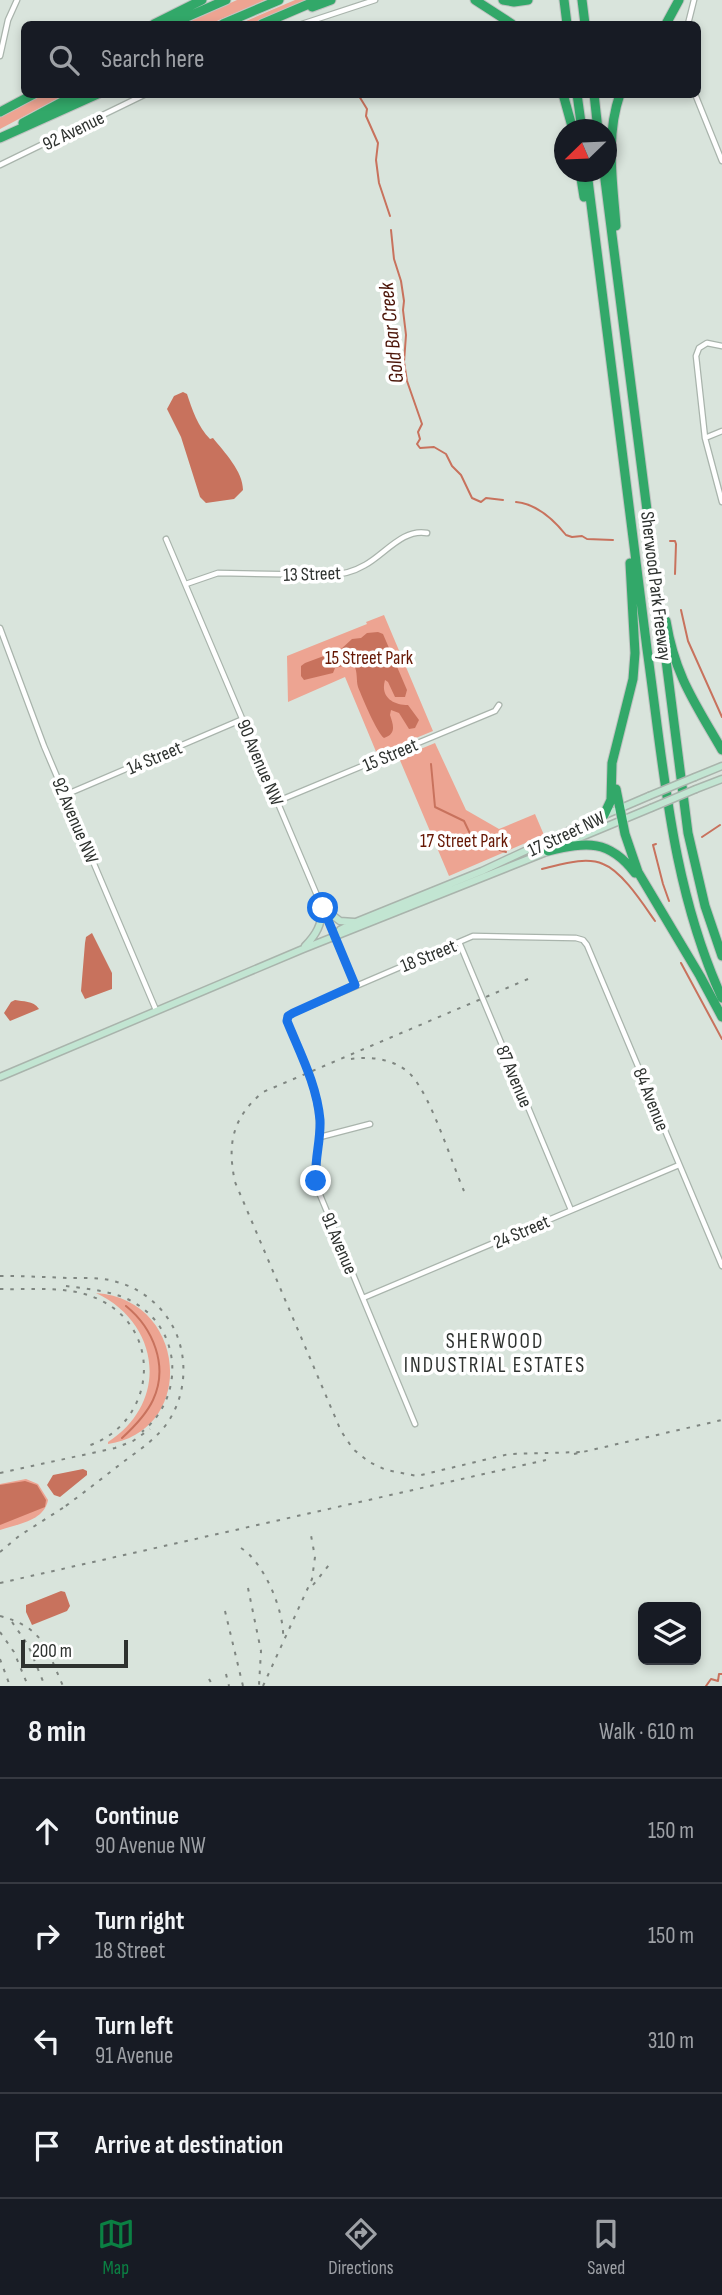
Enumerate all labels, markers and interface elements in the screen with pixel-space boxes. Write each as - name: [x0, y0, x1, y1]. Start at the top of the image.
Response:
- search box: [21, 21, 701, 98]
- icon: search: [45, 41, 83, 79]
- text: Search here: [101, 44, 204, 75]
- street label: 92 Avenue: [39, 107, 108, 156]
- north arrow: [554, 119, 617, 182]
- water label: Gold Bar Creek: [374, 280, 409, 385]
- street label: Sherwood Park Freeway: [635, 510, 676, 663]
- street label: 13 Street: [283, 562, 341, 587]
- park label: 15 Street Park: [325, 647, 414, 670]
- street label: 90 Avenue NW: [231, 716, 288, 810]
- street label: 15 Street: [360, 734, 422, 777]
- street label: 14 Street: [124, 736, 186, 780]
- street label: 92 Avenue NW: [46, 774, 103, 867]
- street label: 17 Street NW: [524, 806, 609, 862]
- park label: 17 Street Park: [420, 830, 509, 853]
- route start: [307, 892, 338, 923]
- street label: 18 Street: [397, 935, 460, 978]
- street label: 87 Avenue: [490, 1042, 537, 1111]
- street label: 84 Avenue: [628, 1065, 674, 1135]
- route end: [300, 1165, 331, 1196]
- street label: 91 Avenue: [315, 1209, 362, 1278]
- street label: 24 Street: [490, 1210, 553, 1254]
- district label: SHERWOOD INDUSTRIAL ESTATES: [404, 1329, 586, 1378]
- map controls: [638, 1602, 701, 1665]
- button: layers: [638, 1602, 701, 1665]
- scale bar: [21, 1637, 128, 1669]
- text: 200 m: [32, 1640, 72, 1663]
- text: 8 min: [28, 1714, 86, 1750]
- text: Walk · 610 m: [599, 1718, 694, 1746]
- text: Continue: [95, 1801, 179, 1832]
- icon: ahead: [28, 1812, 66, 1850]
- text: 150 m: [648, 1817, 694, 1845]
- text: 90 Avenue NW: [95, 1832, 206, 1860]
- text: Turn right: [95, 1906, 184, 1937]
- icon: right: [28, 1917, 66, 1955]
- text: 150 m: [648, 1922, 694, 1950]
- text: 18 Street: [95, 1937, 165, 1965]
- text: Turn left: [95, 2011, 173, 2042]
- icon: left: [28, 2022, 66, 2060]
- text: 310 m: [648, 2027, 694, 2055]
- text: 91 Avenue: [95, 2042, 173, 2070]
- icon: arrive: [28, 2127, 66, 2165]
- text: Arrive at destination: [95, 2130, 283, 2161]
- tab: Map: [97, 2215, 135, 2280]
- tab: Directions: [328, 2215, 394, 2280]
- tab: Saved: [587, 2215, 625, 2280]

